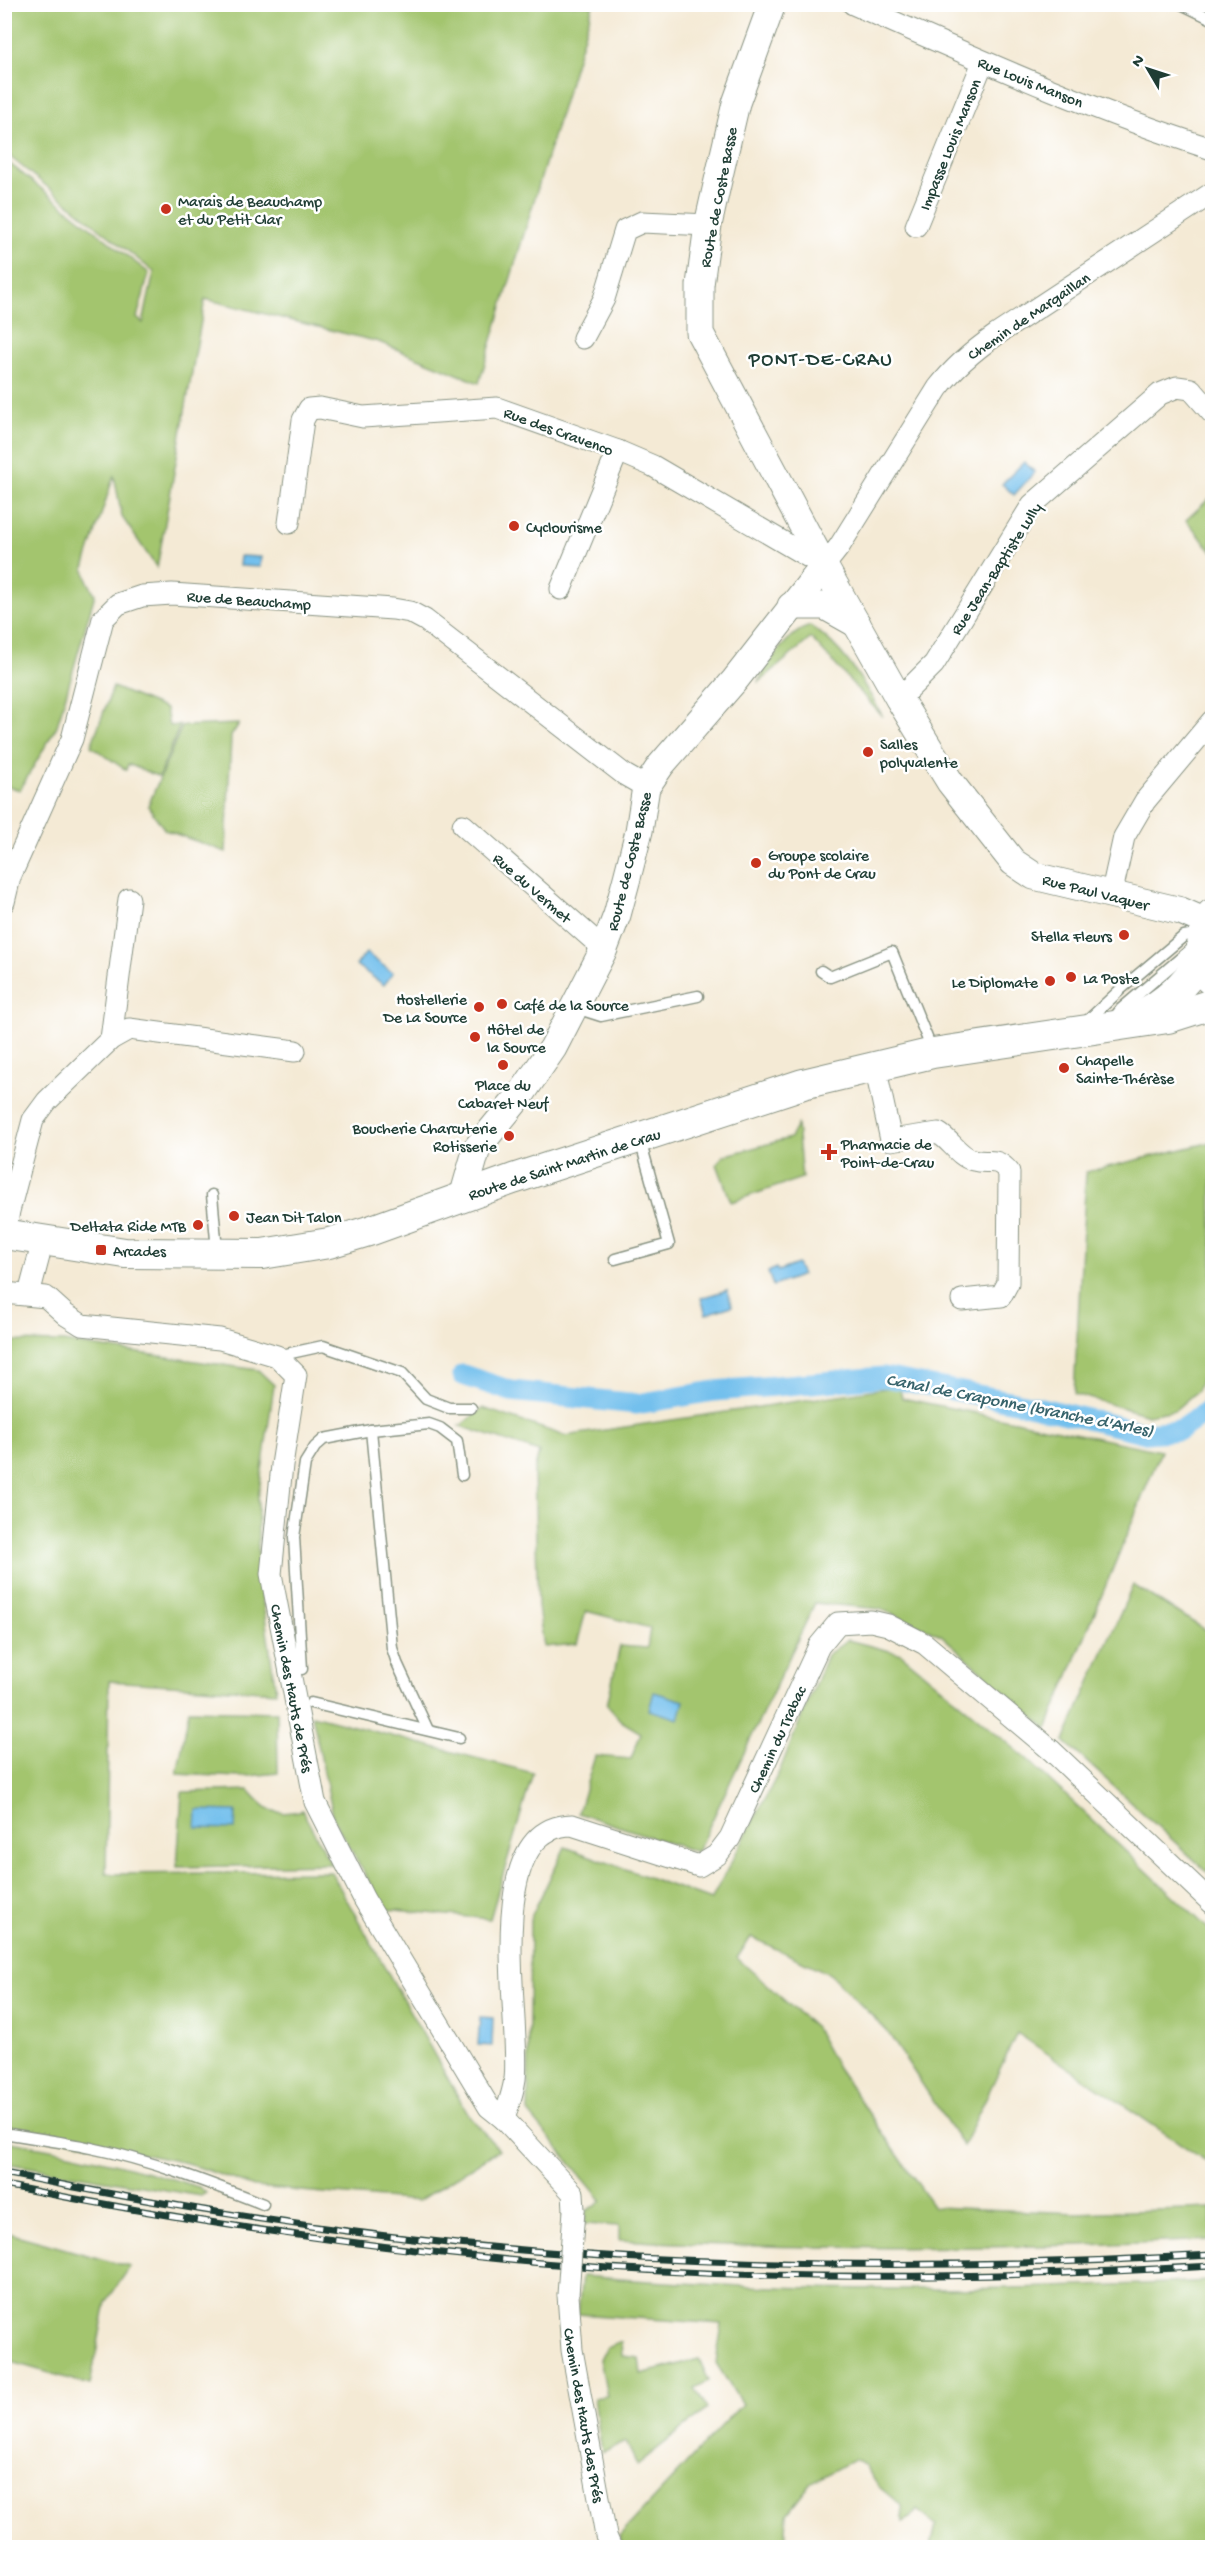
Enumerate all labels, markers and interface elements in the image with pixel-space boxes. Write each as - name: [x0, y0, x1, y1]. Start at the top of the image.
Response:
- north arrow: [1118, 39, 1178, 99]
- text: N: [1128, 51, 1150, 72]
- street label: Rue Louis Manson: [974, 54, 1086, 114]
- street label: Impasse Louis Manson: [917, 76, 987, 214]
- street label: Route de Coste Basse: [697, 125, 744, 270]
- place label: Marais de Beauchamp et du Petit Clar: [178, 194, 322, 231]
- marker: Marais de Beauchamp et du Petit Clar: [159, 202, 173, 216]
- street label: Chemin de Margaillan: [965, 270, 1095, 366]
- district label: PONT-DE-CRAU: [748, 350, 893, 373]
- street label: Rue des Cravenco: [500, 405, 615, 462]
- street label: Rue Jean-Baptiste Lully: [948, 500, 1048, 640]
- marker: Cyclourisme: [507, 519, 521, 533]
- place label: Cyclourisme: [526, 520, 603, 539]
- street label: Rue de Beauchamp: [186, 589, 312, 616]
- place label: Salles polyvalente: [879, 737, 958, 774]
- marker: Salles polyvalente: [861, 745, 875, 759]
- street label: Route de Coste Basse: [605, 790, 658, 933]
- place label: Groupe scolaire du Pont de Crau: [768, 848, 876, 885]
- street label: Rue du Vermet: [488, 850, 575, 930]
- marker: Groupe scolaire du Pont de Crau: [749, 856, 763, 870]
- street label: Rue Paul Vaquer: [1040, 872, 1152, 917]
- marker: Stella Fleurs: [1117, 928, 1131, 942]
- place label: Stella Fleurs: [1031, 929, 1113, 948]
- marker: La Poste: [1064, 970, 1078, 984]
- place label: La Poste: [1083, 971, 1140, 990]
- marker: Le Diplomate: [1043, 974, 1057, 988]
- place label: Le Diplomate: [951, 975, 1039, 994]
- place label: Hostellerie De La Source: [382, 992, 468, 1029]
- marker: Café de la Source: [495, 997, 509, 1011]
- place label: Café de la Source: [514, 998, 629, 1017]
- marker: Hostellerie De La Source: [472, 1000, 486, 1014]
- place label: Hôtel de la Source: [487, 1022, 547, 1059]
- marker: Hôtel de la Source: [468, 1030, 482, 1044]
- place label: Chapelle Sainte-Thérèse: [1076, 1053, 1175, 1090]
- marker: Place du Cabaret Neuf: [496, 1058, 510, 1072]
- marker: Chapelle Sainte-Thérèse: [1057, 1061, 1071, 1075]
- place label: Place du Cabaret Neuf: [458, 1078, 549, 1115]
- place label: Boucherie Charcuterie Rotisserie: [352, 1121, 498, 1158]
- street label: Route de Saint Martin de Crau: [467, 1126, 664, 1206]
- marker: Boucherie Charcuterie Rotisserie: [502, 1129, 516, 1143]
- place label: Pharmacie de Point-de-Crau: [840, 1137, 935, 1174]
- marker: Pharmacie de Point-de-Crau: [822, 1145, 836, 1159]
- marker: Jean Dit Talon: [227, 1209, 241, 1223]
- place label: Jean Dit Talon: [246, 1210, 342, 1229]
- marker: Deltata Ride MTB: [191, 1218, 205, 1232]
- place label: Deltata Ride MTB: [69, 1219, 187, 1238]
- marker: Arcades: [94, 1243, 108, 1257]
- place label: Arcades: [113, 1244, 167, 1263]
- water label: Canal de Craponne (branche d'Arles): [884, 1370, 1156, 1443]
- street label: Chemin des Hauts de Prés: [264, 1603, 315, 1775]
- street label: Chemin du Trabac: [746, 1683, 813, 1797]
- street label: Chemin des Hauts des Prés: [557, 2327, 606, 2505]

